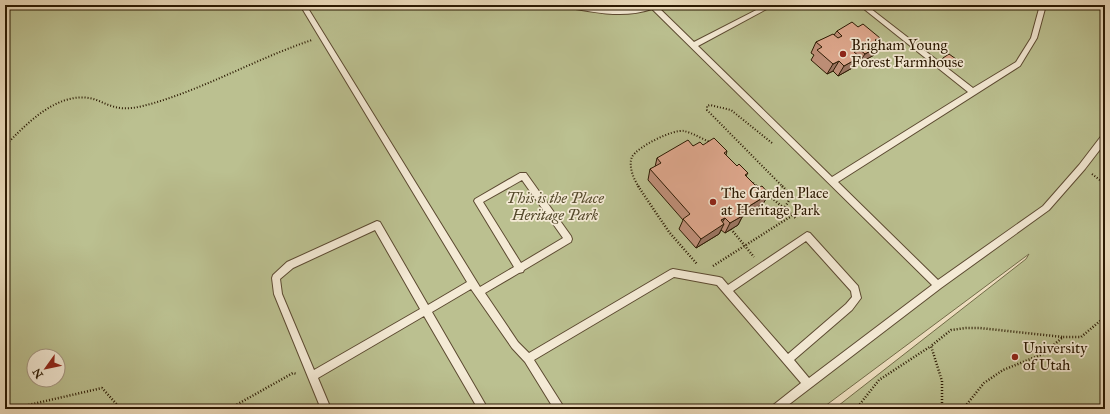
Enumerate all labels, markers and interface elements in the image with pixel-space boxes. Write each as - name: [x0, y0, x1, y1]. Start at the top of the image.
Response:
- place label: Brigham Young Forest Farmhouse: [851, 36, 964, 71]
- marker: Brigham Young Forest Farmhouse: [838, 49, 848, 59]
- place label: The Garden Place at Heritage Park: [721, 184, 829, 219]
- park label: This is the Place Heritage Park: [506, 189, 604, 224]
- marker: The Garden Place at Heritage Park: [708, 197, 718, 207]
- place label: University of Utah: [1023, 339, 1088, 374]
- north arrow: [26, 348, 66, 388]
- marker: University of Utah: [1010, 352, 1020, 362]
- text: N: [30, 365, 46, 381]

